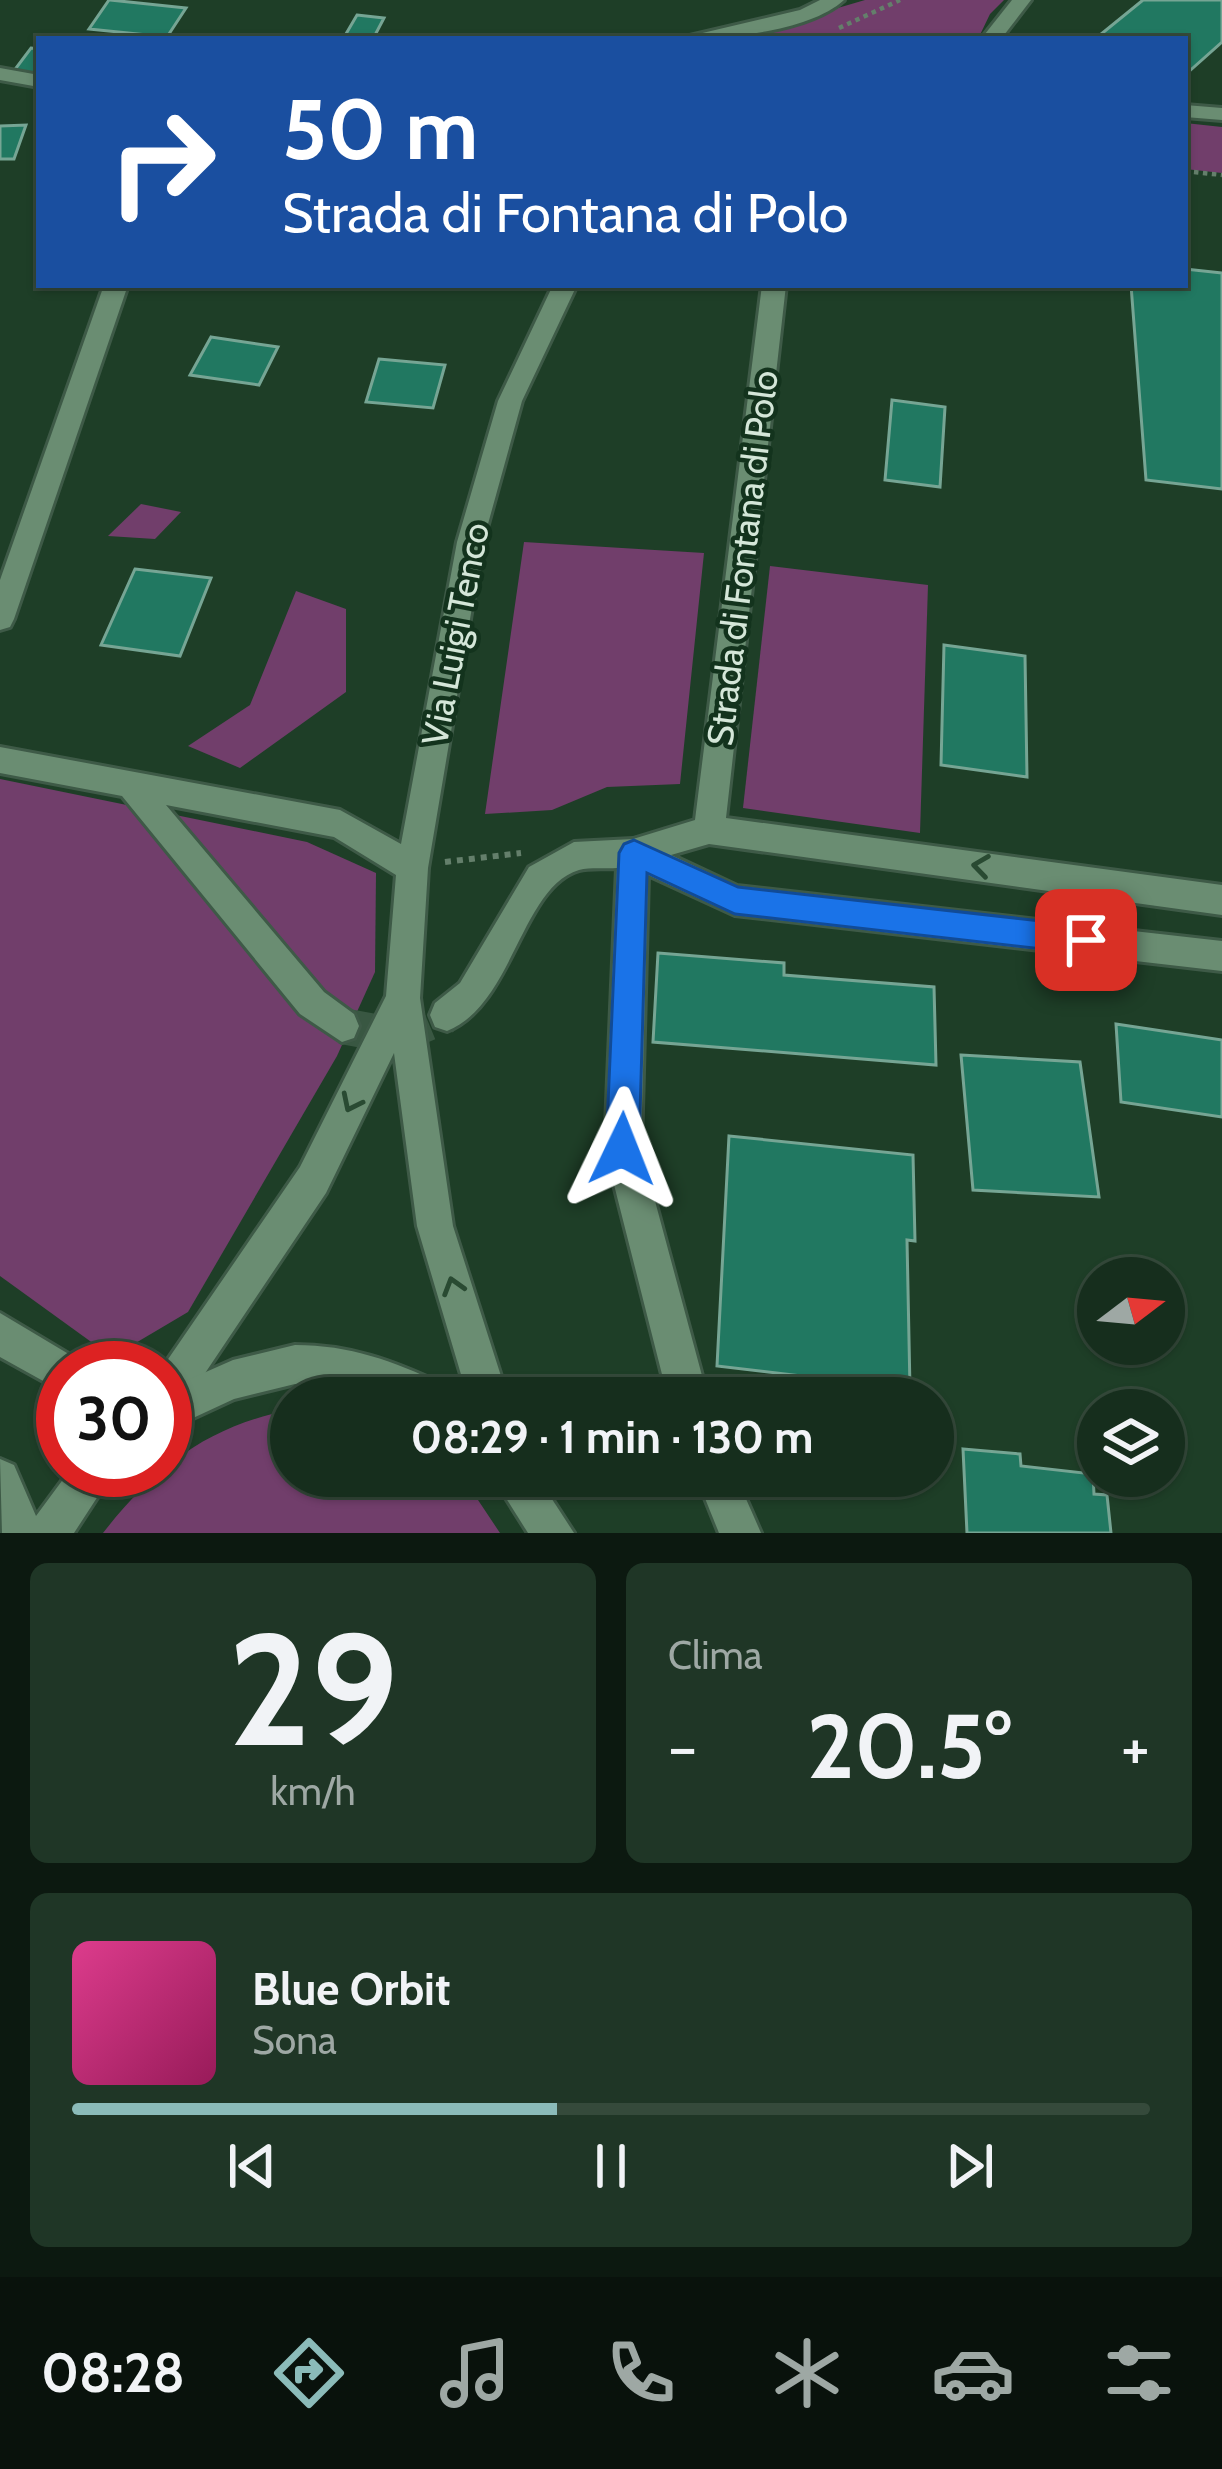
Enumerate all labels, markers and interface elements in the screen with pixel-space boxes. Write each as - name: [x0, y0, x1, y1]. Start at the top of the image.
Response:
- text: 50 m: [282, 78, 478, 180]
- icon: right: [84, 84, 240, 240]
- text: Strada di Fontana di Polo: [282, 180, 848, 246]
- street label: Strada di Fontana di Polo: [697, 368, 787, 748]
- street label: Via Luigi Tenco: [412, 519, 498, 749]
- one-way arrow: [971, 854, 991, 880]
- pin: [1035, 889, 1137, 991]
- icon: arrive: [1053, 907, 1119, 973]
- position arrow: [559, 1086, 685, 1212]
- one-way arrow: [342, 1091, 365, 1112]
- north arrow: [1077, 1257, 1185, 1365]
- map controls: [1077, 1257, 1185, 1497]
- one-way arrow: [443, 1276, 468, 1297]
- speed limit sign: 30: [36, 1341, 192, 1497]
- button: layers: [1077, 1389, 1185, 1497]
- text: 08:29 · 1 min · 130 m: [411, 1410, 813, 1464]
- text: 29: [228, 1594, 398, 1784]
- text: Clima: [668, 1631, 762, 1679]
- text: 20.5°: [807, 1691, 1011, 1801]
- text: −: [668, 1706, 697, 1787]
- text: +: [1121, 1706, 1150, 1787]
- text: km/h: [270, 1767, 356, 1815]
- text: Blue Orbit: [252, 1962, 450, 2016]
- text: Sona: [252, 2016, 337, 2064]
- icon: previous: [219, 2133, 285, 2199]
- icon: pause: [578, 2133, 644, 2199]
- icon: next: [937, 2133, 1003, 2199]
- icon: directions: [267, 2331, 351, 2415]
- icon: music: [433, 2331, 517, 2415]
- icon: phone: [599, 2331, 683, 2415]
- icon: climate: [765, 2331, 849, 2415]
- icon: car: [931, 2331, 1015, 2415]
- icon: filters: [1097, 2331, 1181, 2415]
- text: 08:28: [41, 2340, 185, 2406]

